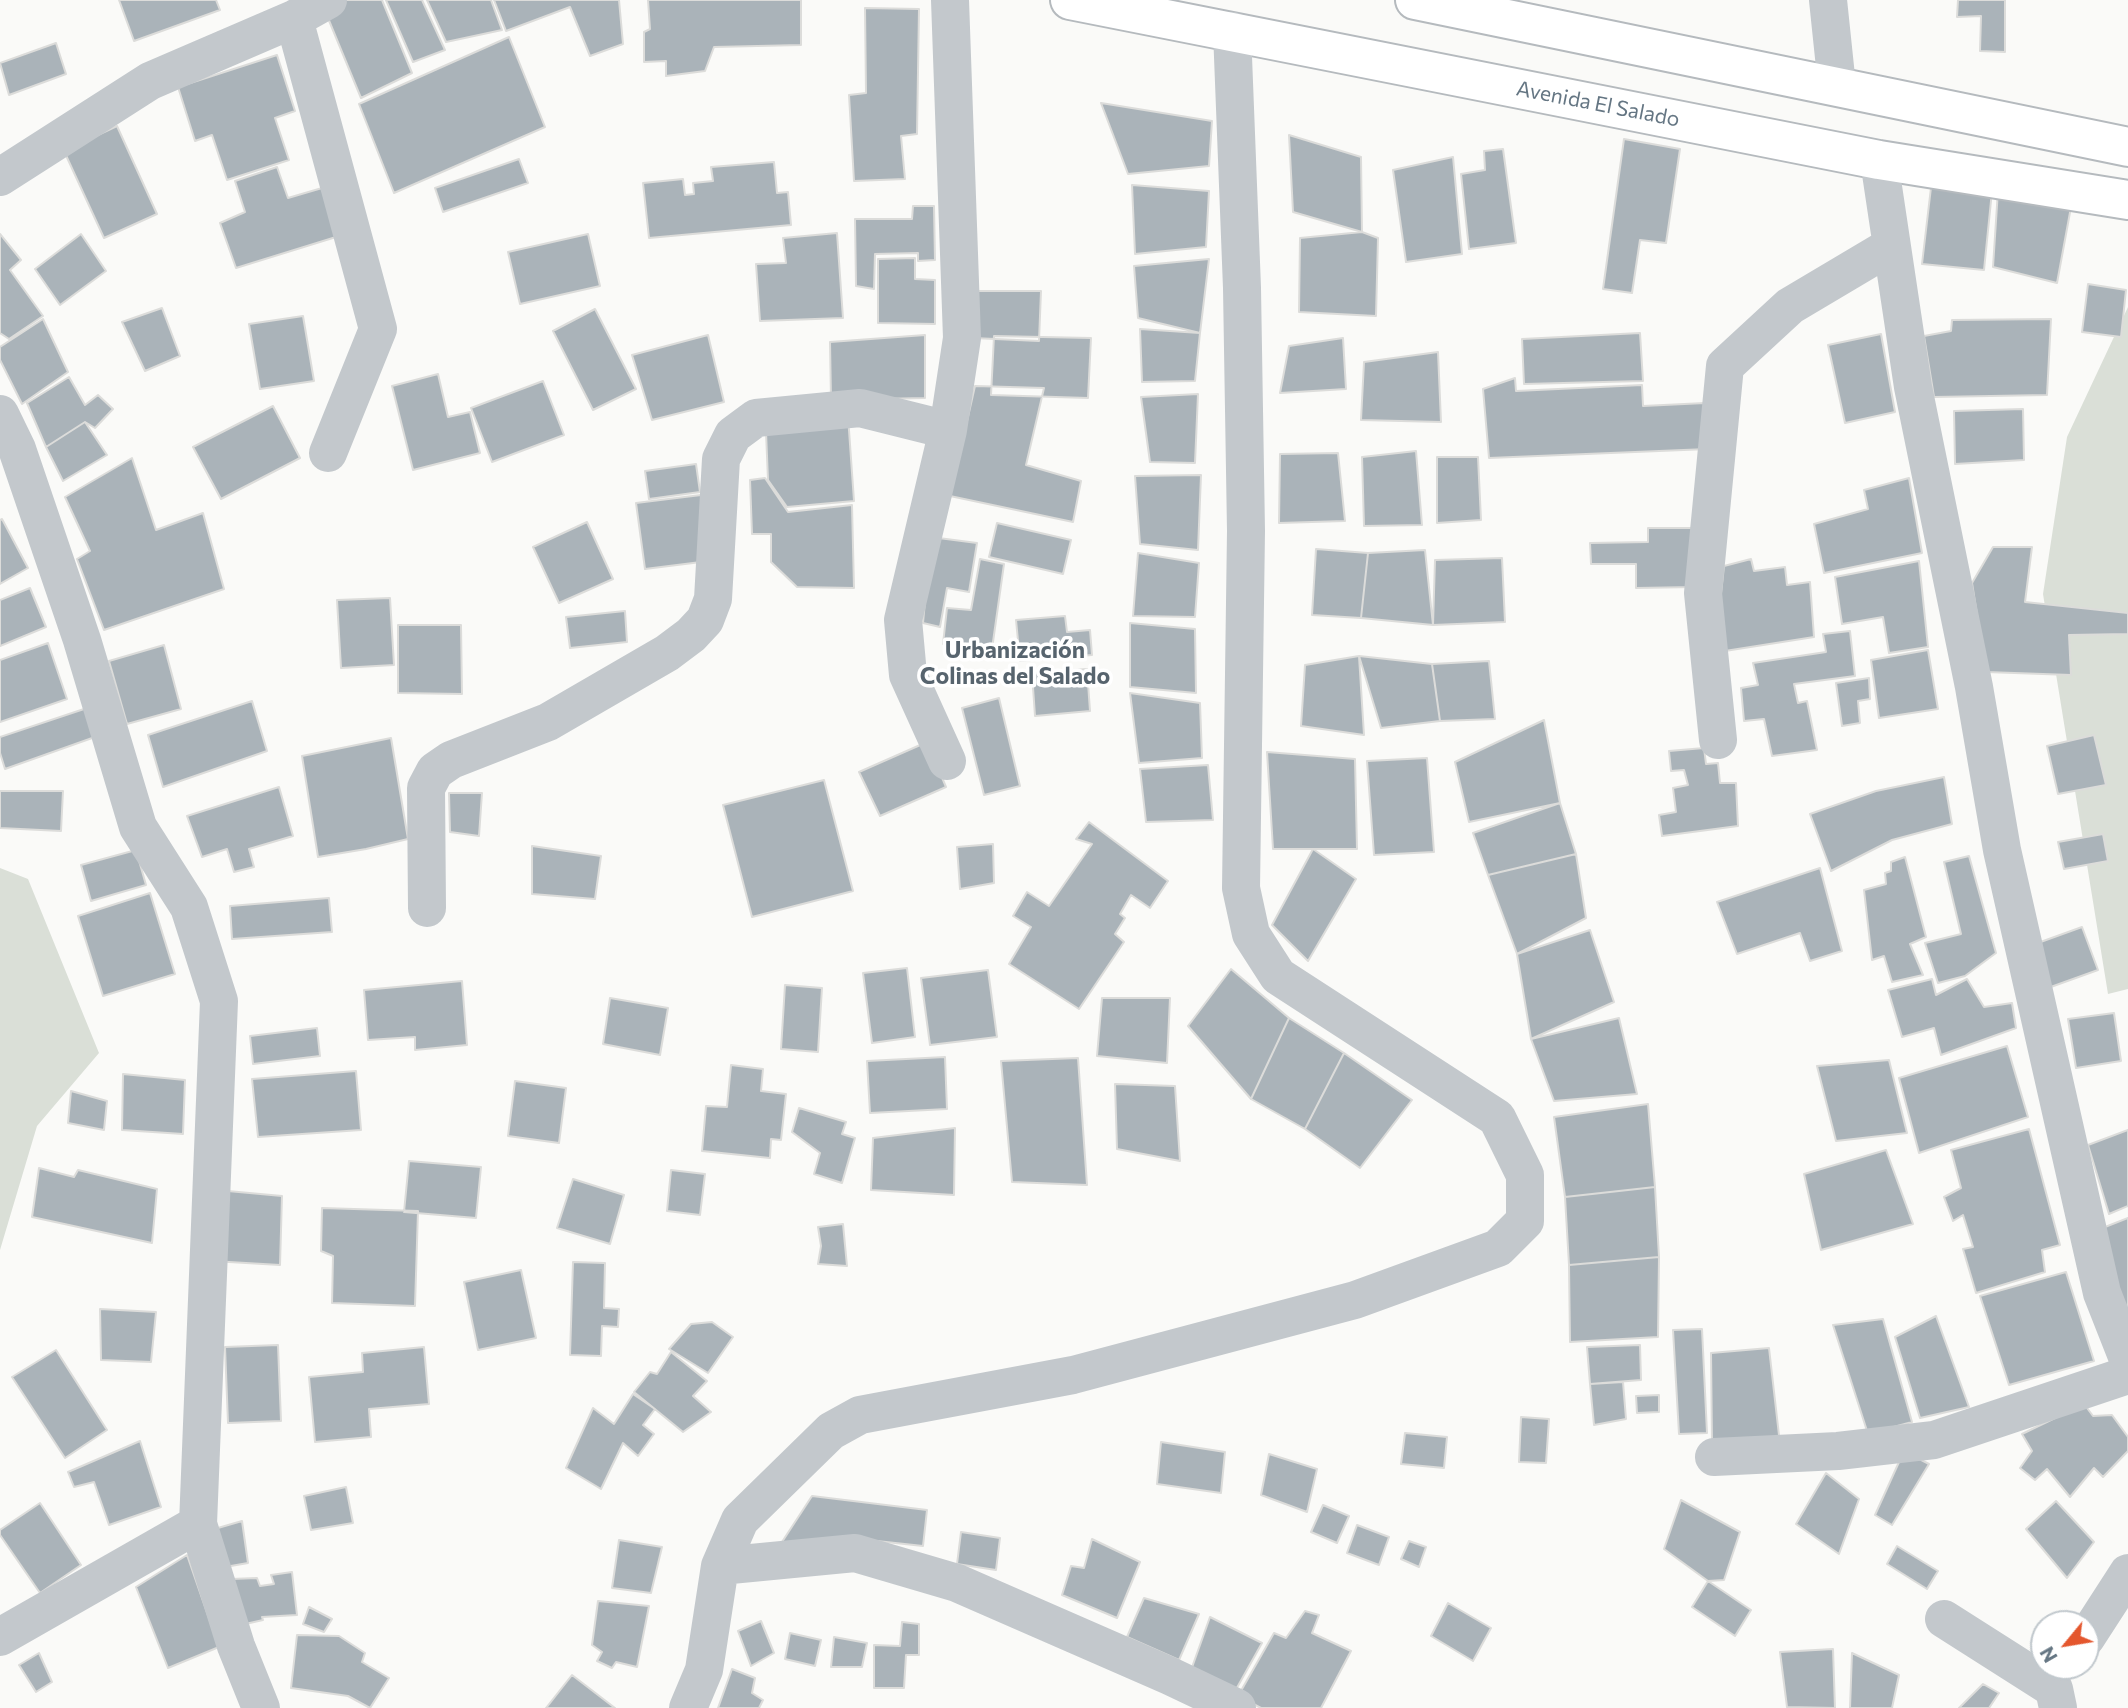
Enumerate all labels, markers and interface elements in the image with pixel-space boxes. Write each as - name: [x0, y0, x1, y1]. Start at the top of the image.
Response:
- street label: Avenida El Salado: [1514, 76, 1682, 132]
- district label: Urbanización Colinas del Salado: [920, 636, 1110, 690]
- north arrow: [2030, 1610, 2100, 1680]
- text: N: [2035, 1643, 2062, 1667]

